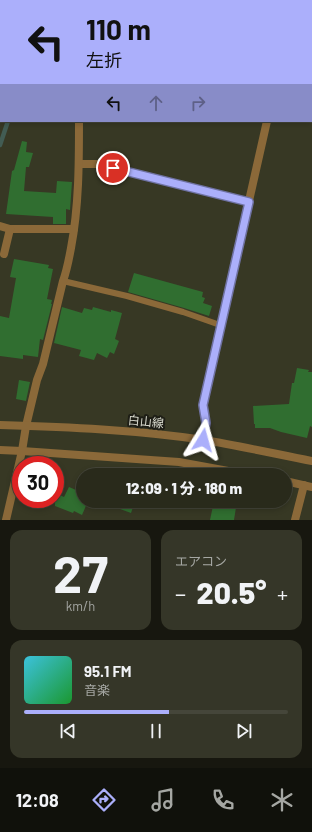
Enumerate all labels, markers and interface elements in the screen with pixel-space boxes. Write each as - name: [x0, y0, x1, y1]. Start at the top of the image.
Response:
- text: 110 m: [86, 12, 151, 46]
- icon: left: [20, 16, 72, 68]
- text: 左折: [86, 49, 122, 71]
- icon: left: [103, 92, 125, 114]
- icon: ahead: [145, 92, 167, 114]
- icon: right: [187, 92, 209, 114]
- pin: [96, 151, 130, 185]
- icon: arrive: [102, 157, 124, 179]
- street label: 白山線: [127, 412, 165, 430]
- position arrow: [182, 419, 224, 461]
- speed limit sign: 30: [12, 456, 64, 508]
- text: 12:09 · 1 分 · 180 m: [126, 479, 242, 497]
- text: 27: [53, 541, 108, 603]
- text: エアコン: [175, 553, 227, 569]
- text: 20.5°: [197, 574, 266, 610]
- text: −: [175, 580, 186, 606]
- text: +: [277, 580, 288, 606]
- text: km/h: [66, 598, 95, 614]
- text: 95.1 FM: [84, 662, 132, 680]
- text: 音楽: [84, 682, 110, 698]
- icon: previous: [57, 720, 79, 742]
- icon: pause: [145, 720, 167, 742]
- icon: next: [233, 720, 255, 742]
- icon: directions: [90, 786, 118, 814]
- icon: music: [149, 786, 177, 814]
- icon: phone: [209, 786, 237, 814]
- icon: climate: [268, 786, 296, 814]
- text: 12:08: [16, 789, 59, 811]

